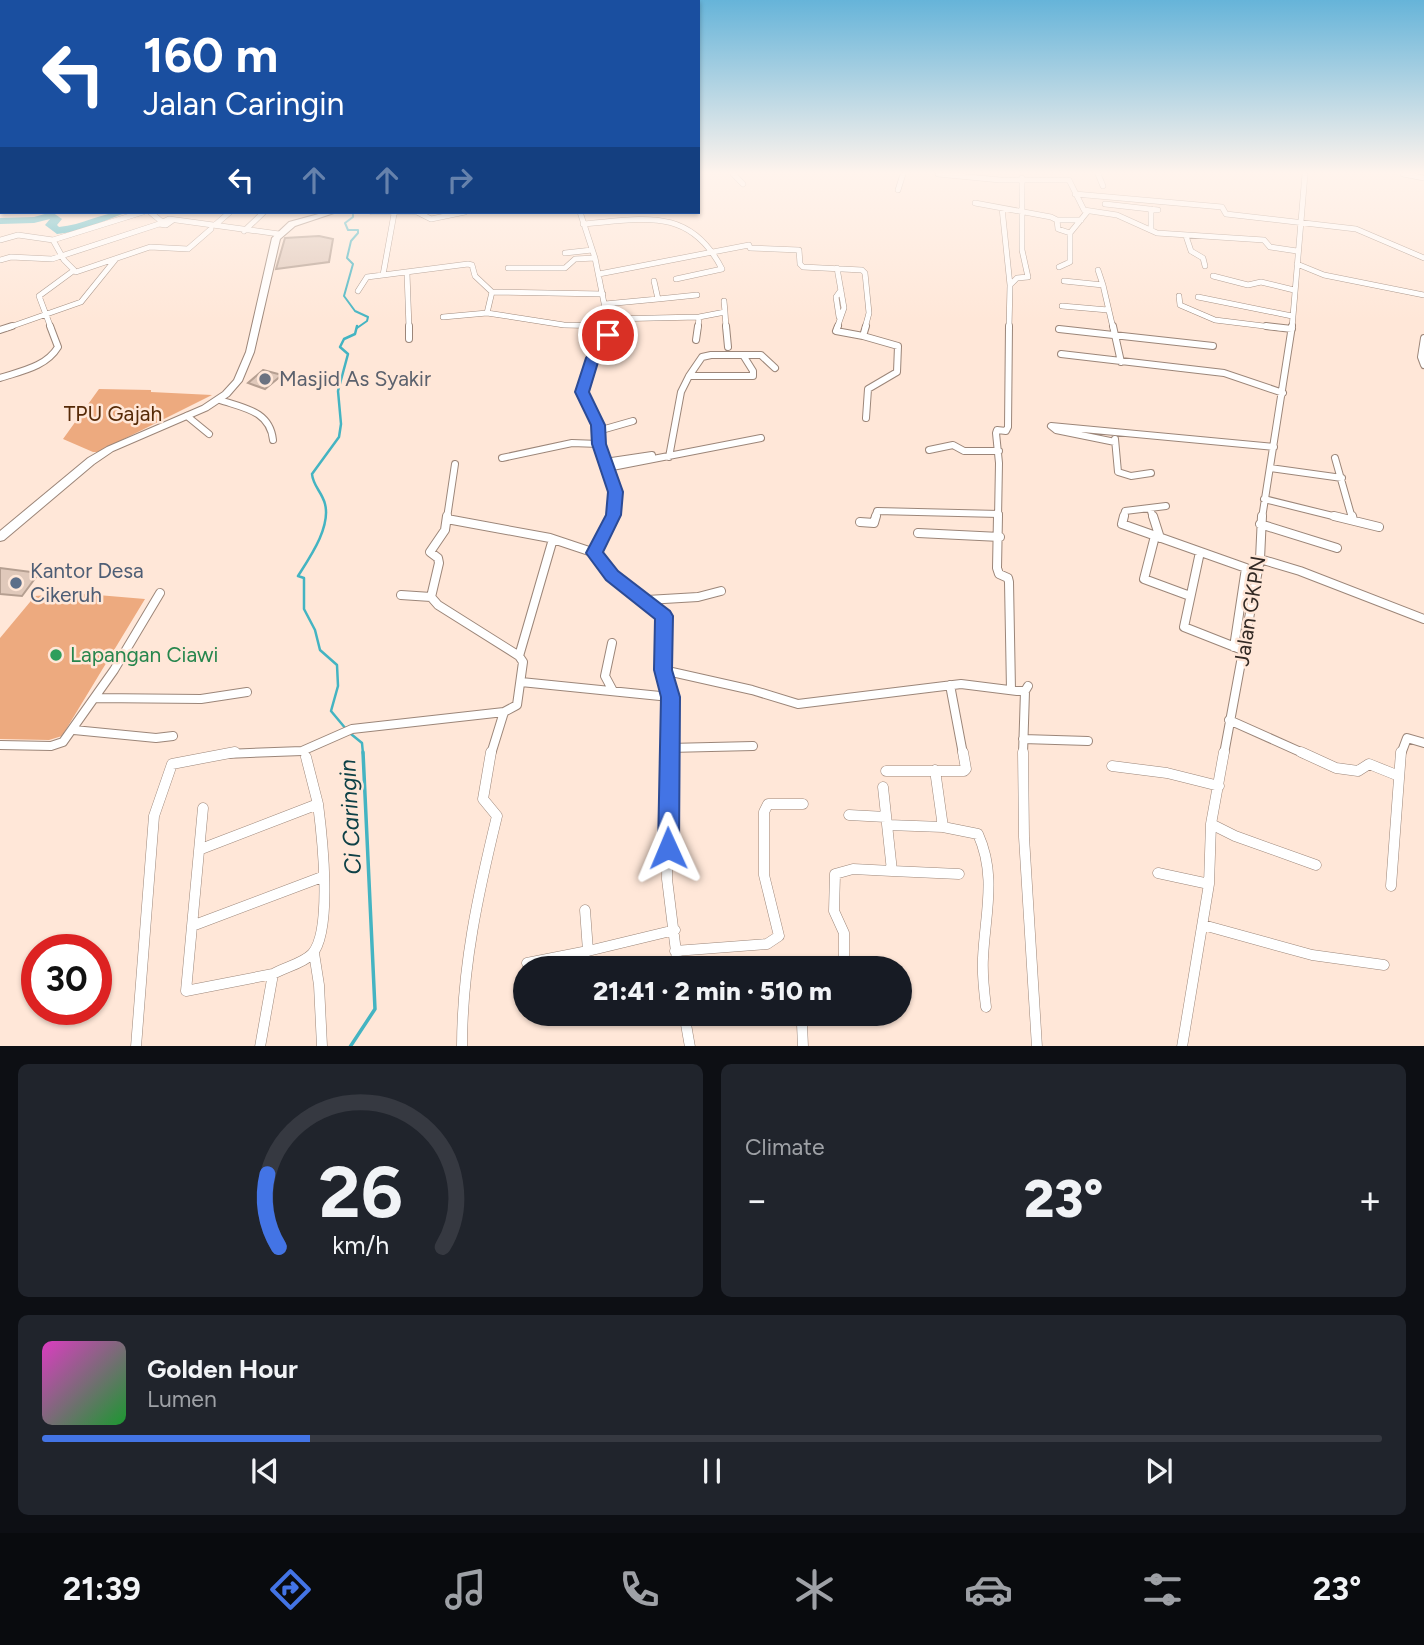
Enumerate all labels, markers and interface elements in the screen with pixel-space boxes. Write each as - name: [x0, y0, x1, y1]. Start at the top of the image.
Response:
- text: 160 m: [143, 25, 278, 84]
- icon: left: [28, 28, 119, 119]
- text: Jalan Caringin: [143, 85, 344, 123]
- icon: left: [222, 161, 260, 199]
- icon: ahead: [295, 161, 333, 199]
- icon: ahead: [368, 161, 406, 199]
- icon: right: [441, 161, 479, 199]
- pin: [578, 305, 638, 365]
- icon: arrive: [589, 316, 627, 354]
- place label: Masjid As Syakir: [279, 366, 431, 391]
- marker: Masjid As Syakir: [257, 371, 273, 387]
- park label: TPU Gajah: [64, 401, 162, 426]
- street label: Jalan GKPN: [1228, 554, 1271, 668]
- place label: Kantor Desa Cikeruh: [30, 558, 144, 607]
- marker: Kantor Desa Cikeruh: [8, 575, 24, 591]
- place label: Lapangan Ciawi: [70, 642, 218, 667]
- marker: Lapangan Ciawi: [48, 647, 64, 663]
- water label: Ci Caringin: [333, 758, 367, 875]
- position arrow: [631, 811, 705, 885]
- speed limit sign: 30: [21, 934, 112, 1025]
- text: 21:41 · 2 min · 510 m: [593, 975, 832, 1007]
- text: Climate: [745, 1133, 824, 1161]
- text: 26: [318, 1148, 403, 1235]
- text: 23°: [1024, 1168, 1103, 1230]
- text: −: [745, 1177, 769, 1223]
- text: +: [1358, 1177, 1382, 1223]
- text: km/h: [332, 1229, 389, 1259]
- text: Golden Hour: [147, 1353, 298, 1385]
- text: Lumen: [147, 1385, 217, 1413]
- icon: previous: [246, 1452, 284, 1490]
- icon: pause: [693, 1452, 731, 1490]
- icon: next: [1140, 1452, 1178, 1490]
- icon: directions: [266, 1565, 315, 1614]
- icon: music: [441, 1565, 490, 1614]
- icon: phone: [615, 1565, 664, 1614]
- icon: climate: [790, 1565, 839, 1614]
- icon: car: [964, 1565, 1013, 1614]
- icon: filters: [1138, 1565, 1187, 1614]
- text: 21:39: [63, 1570, 141, 1608]
- text: 23°: [1313, 1570, 1361, 1608]

